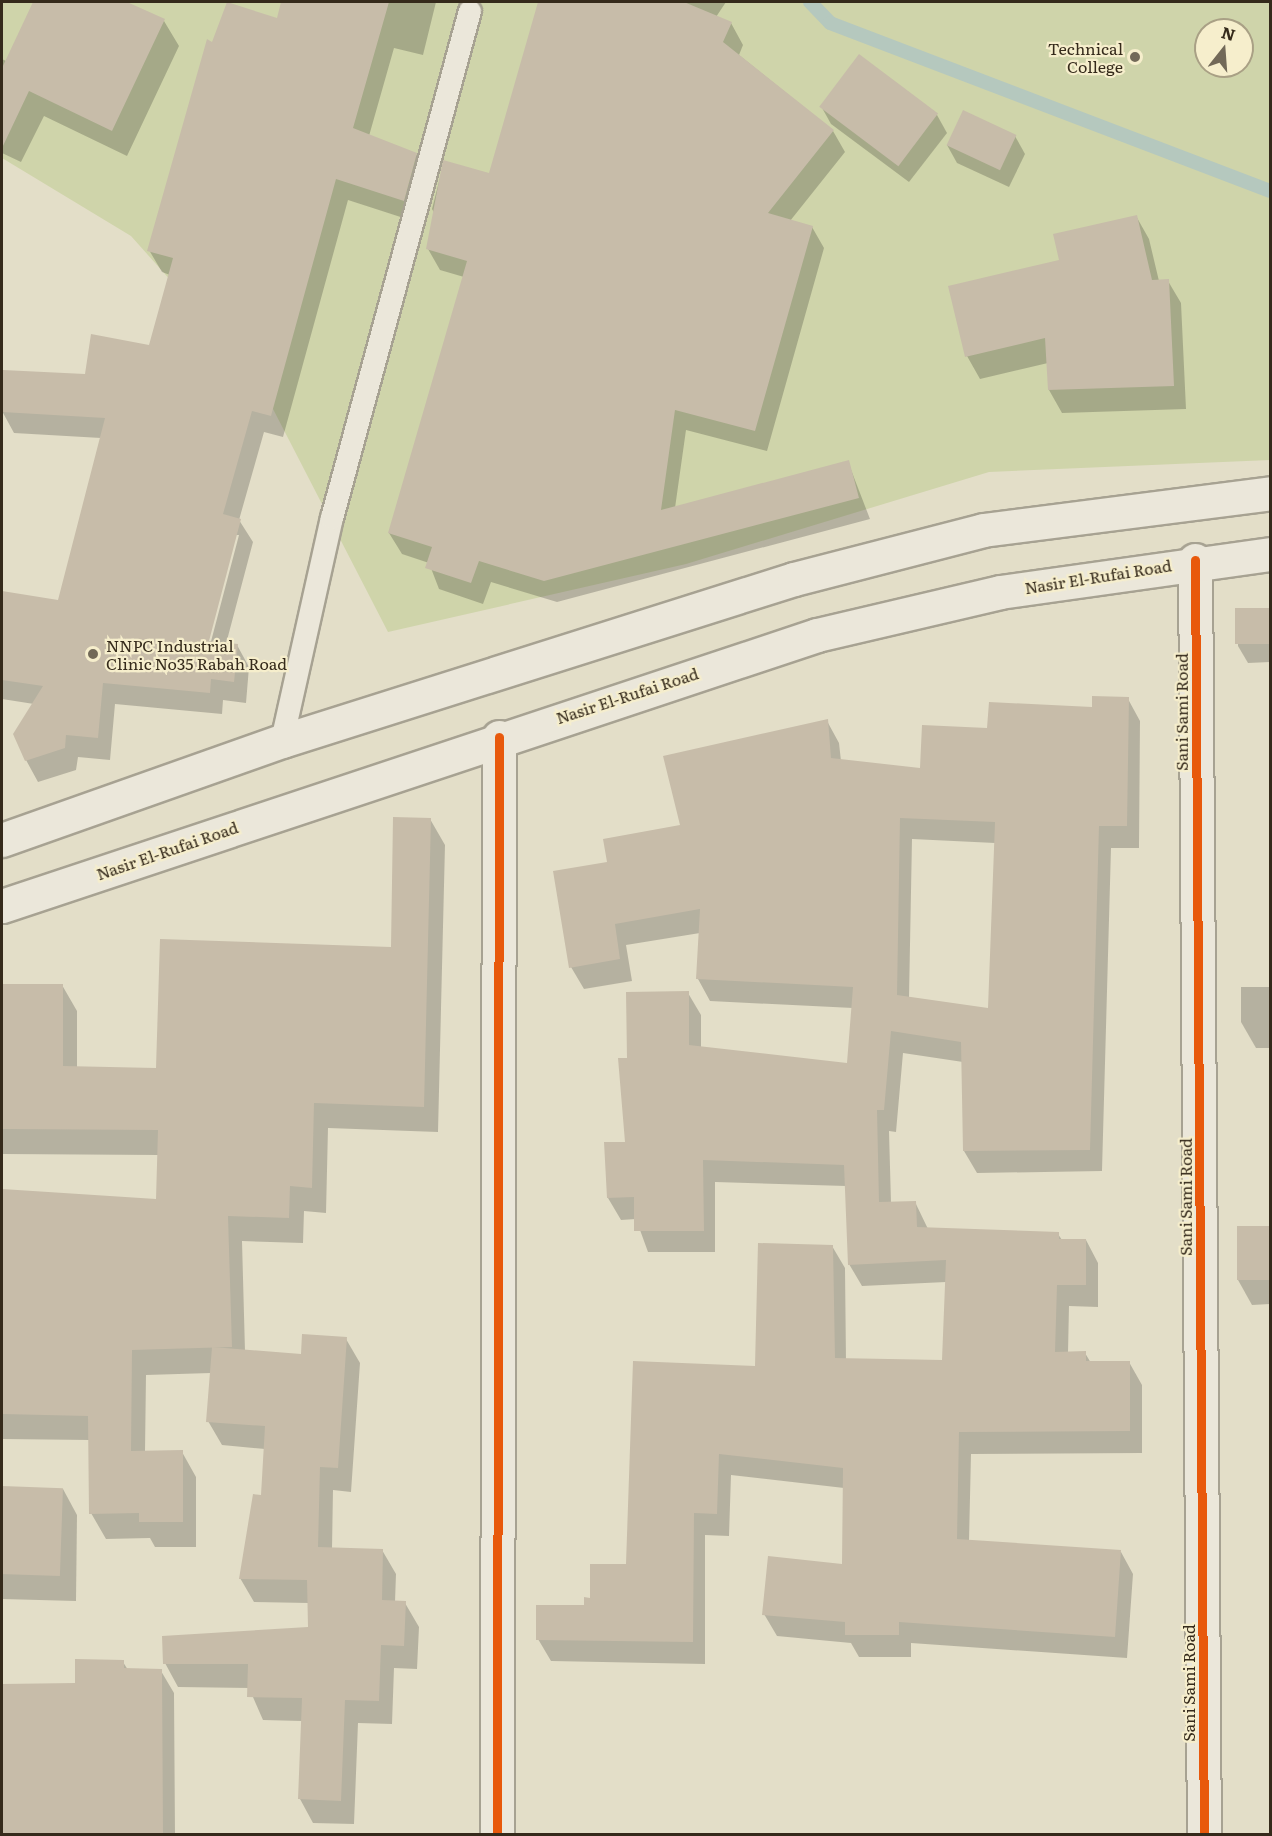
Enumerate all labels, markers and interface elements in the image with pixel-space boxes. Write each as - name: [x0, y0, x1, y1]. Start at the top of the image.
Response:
- north arrow: [1194, 18, 1254, 78]
- text: N: [1219, 19, 1239, 46]
- place label: Technical College: [1048, 38, 1123, 76]
- marker: Technical College: [1128, 50, 1142, 64]
- street label: Nasir El-Rufai Road: [1023, 555, 1173, 597]
- place label: NNPC Industrial Clinic No35 Rabah Road: [106, 635, 287, 673]
- marker: NNPC Industrial Clinic No35 Rabah Road: [84, 645, 102, 663]
- street label: Sani Sami Road: [1171, 653, 1191, 771]
- street label: Nasir El-Rufai Road: [553, 663, 701, 727]
- street label: Nasir El-Rufai Road: [94, 817, 240, 883]
- street label: Sani Sami Road: [1175, 1138, 1195, 1256]
- street label: Sani Sami Road: [1178, 1624, 1198, 1742]

